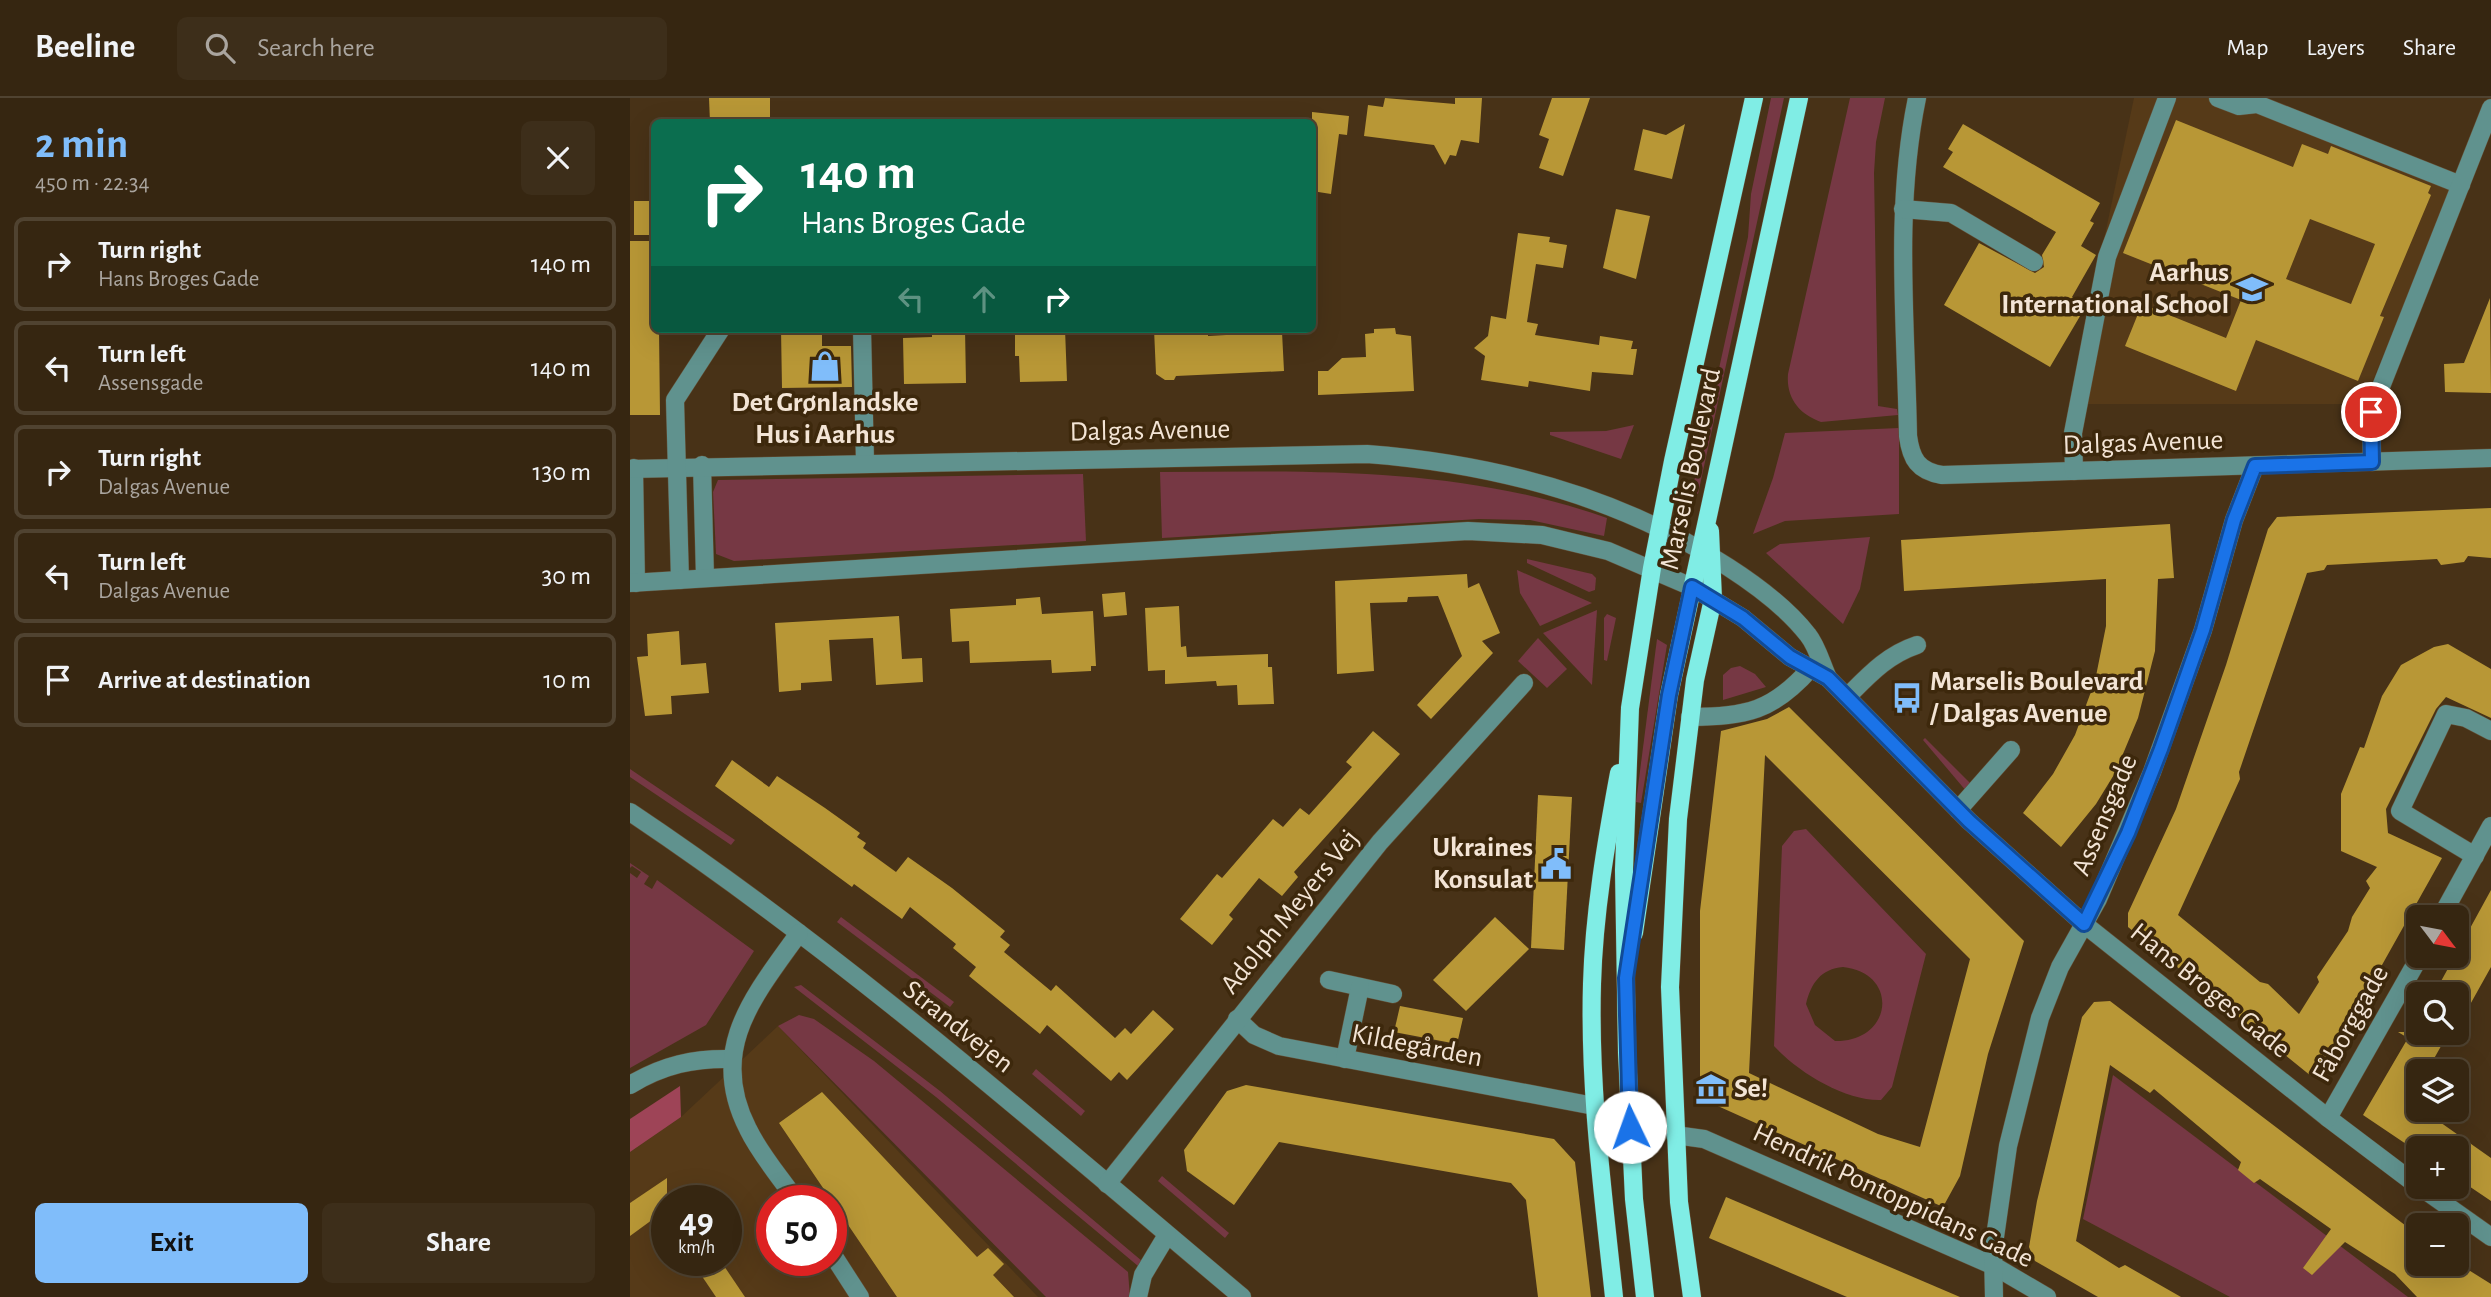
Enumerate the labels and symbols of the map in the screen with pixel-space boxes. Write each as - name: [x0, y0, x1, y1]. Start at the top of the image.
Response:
- place label: Aarhus International School: [2001, 259, 2229, 319]
- school or university icon: Aarhus International School: [2235, 272, 2269, 306]
- shop icon: Det Grønlandske Hus i Aarhus: [808, 349, 842, 383]
- street label: Marselis Boulevard: [1656, 366, 1726, 572]
- pin: [2341, 382, 2401, 442]
- place label: Det Grønlandske Hus i Aarhus: [731, 389, 919, 449]
- street label: Dalgas Avenue: [1069, 416, 1231, 446]
- street label: Dalgas Avenue: [2062, 426, 2224, 460]
- place label: Marselis Boulevard / Dalgas Avenue: [1929, 668, 2144, 728]
- bus stop icon: Marselis Boulevard / Dalgas Avenue: [1890, 681, 1924, 715]
- street label: Assensgade: [2067, 751, 2143, 879]
- street label: Adolph Meyers Vej: [1216, 825, 1364, 999]
- place label: Ukraines Konsulat: [1432, 834, 1534, 894]
- public building icon: Ukraines Konsulat: [1539, 847, 1573, 881]
- north arrow: [2406, 905, 2469, 968]
- street label: Hans Broges Gade: [2125, 918, 2295, 1064]
- street label: Fåborggade: [2308, 961, 2394, 1087]
- street label: Strandvejen: [898, 975, 1018, 1079]
- street label: Kildegården: [1349, 1020, 1485, 1072]
- museum icon: Se!: [1694, 1072, 1728, 1106]
- place label: Se!: [1734, 1075, 1768, 1103]
- position arrow: [1593, 1090, 1667, 1164]
- street label: Hendrik Pontoppidans Gade: [1748, 1119, 2038, 1273]
- speed limit sign: 50: [756, 1185, 847, 1276]

